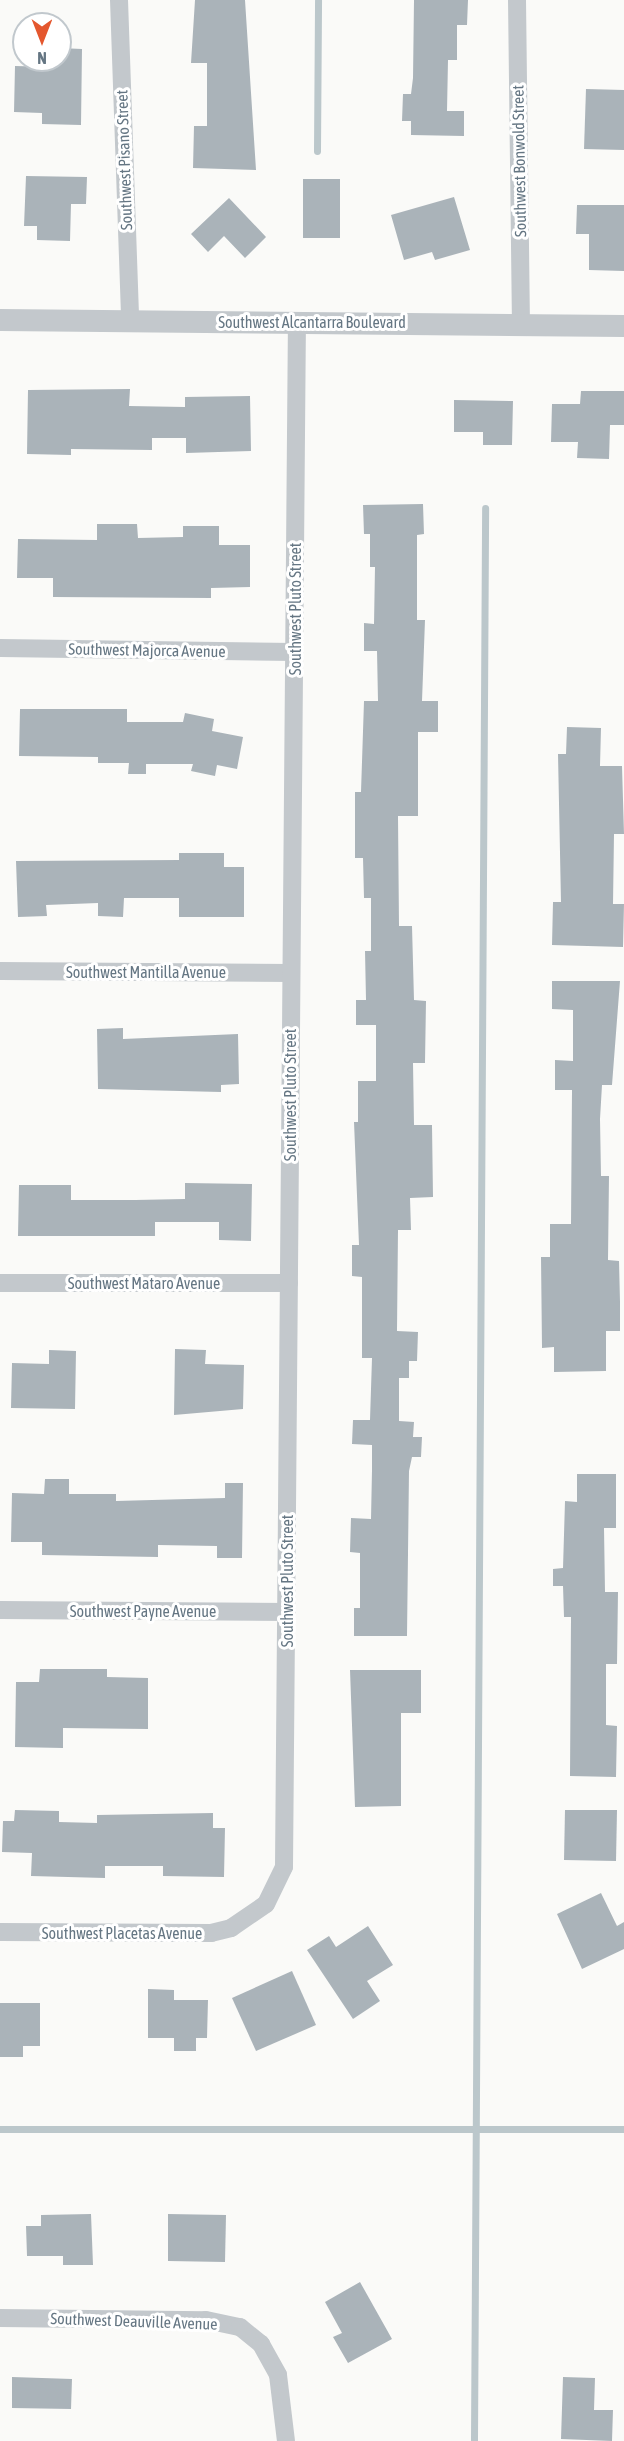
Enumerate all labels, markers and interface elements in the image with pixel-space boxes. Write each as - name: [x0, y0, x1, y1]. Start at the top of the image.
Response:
- north arrow: [12, 12, 72, 72]
- text: N: [37, 49, 47, 67]
- street label: Southwest Bonwold Street: [508, 85, 530, 237]
- street label: Southwest Pisano Street: [112, 90, 136, 230]
- street label: Southwest Alcantarra Boulevard: [218, 312, 406, 332]
- street label: Southwest Pluto Street: [285, 543, 305, 675]
- street label: Southwest Majorca Avenue: [68, 639, 226, 661]
- street label: Southwest Mantilla Avenue: [66, 962, 226, 982]
- street label: Southwest Pluto Street: [280, 1029, 300, 1161]
- street label: Southwest Mataro Avenue: [68, 1273, 220, 1293]
- street label: Southwest Pluto Street: [277, 1515, 297, 1647]
- street label: Southwest Payne Avenue: [70, 1601, 216, 1621]
- street label: Southwest Placetas Avenue: [42, 1923, 202, 1943]
- street label: Southwest Deauville Avenue: [50, 2308, 218, 2334]

